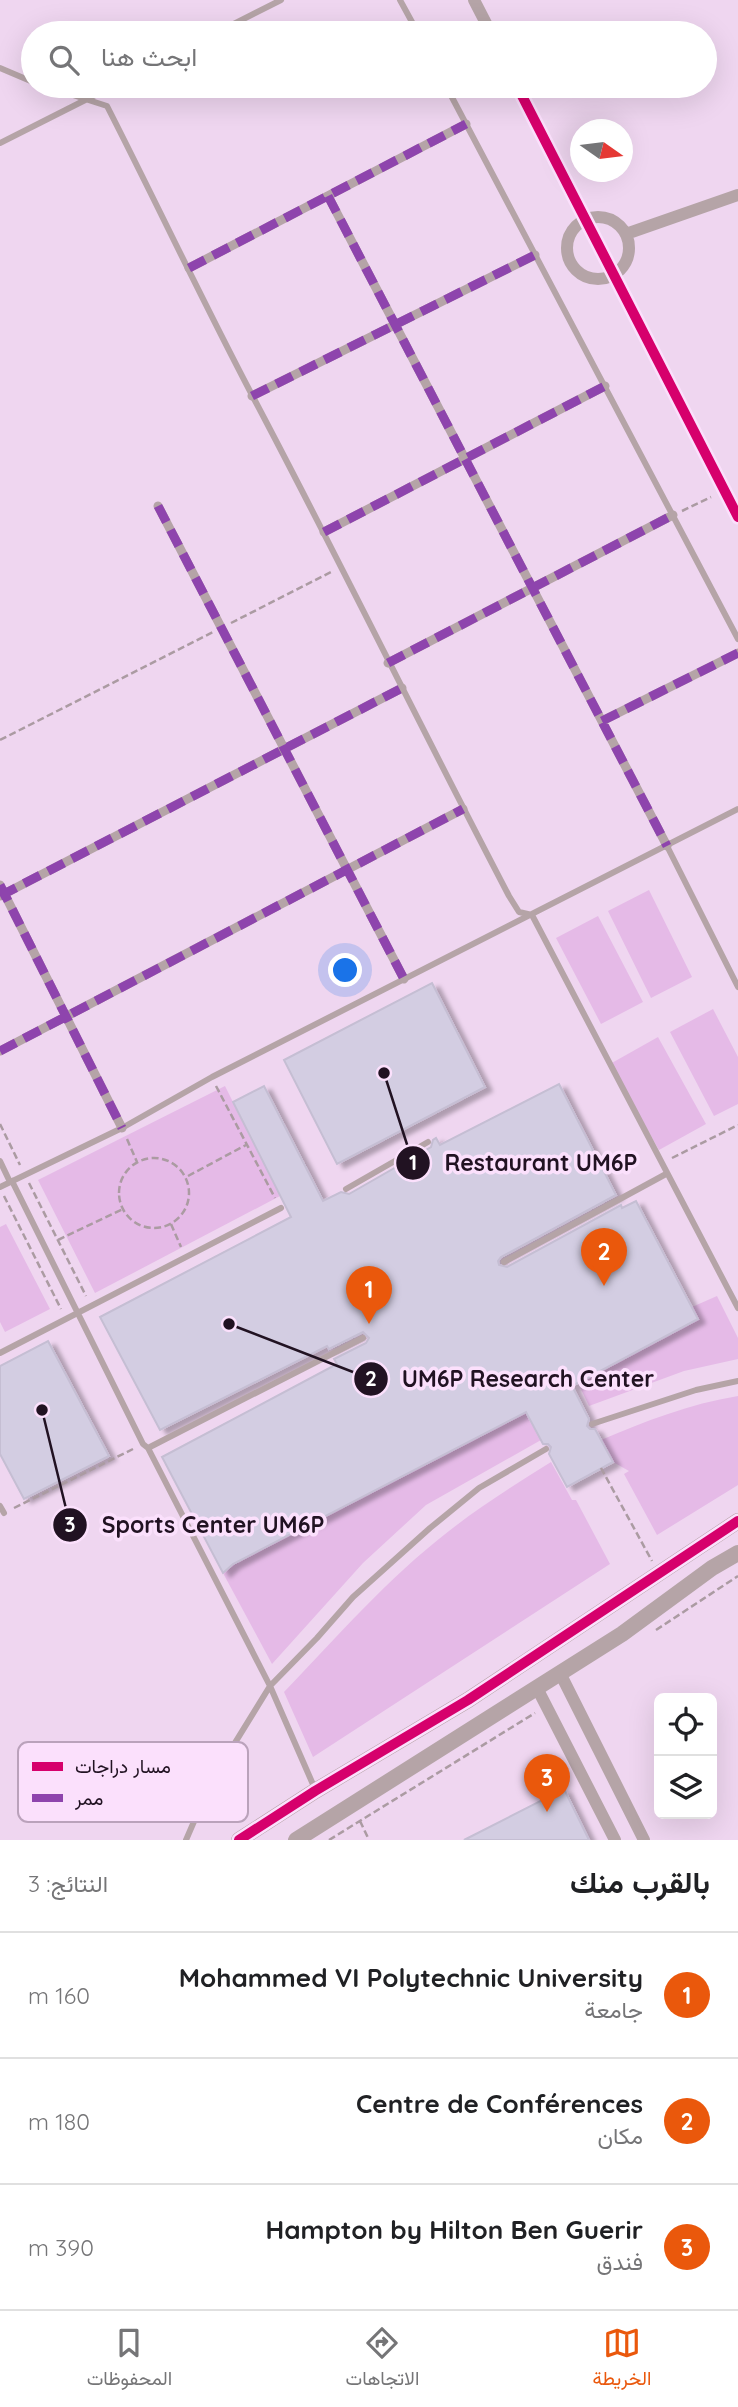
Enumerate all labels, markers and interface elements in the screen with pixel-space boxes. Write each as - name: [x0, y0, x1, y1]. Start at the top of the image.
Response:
- search box: [21, 21, 717, 98]
- text: ابحث هنا: [101, 40, 197, 73]
- icon: search: [45, 41, 83, 79]
- north arrow: [570, 119, 633, 182]
- your location: [328, 953, 362, 987]
- callout: Restaurant UM6P: [395, 1141, 651, 1185]
- text: Restaurant UM6P: [445, 1148, 637, 1177]
- text: 1: [409, 1149, 417, 1175]
- pin: 2: [581, 1228, 627, 1286]
- pin: 1: [346, 1266, 392, 1324]
- callout: UM6P Research Center: [353, 1357, 669, 1401]
- text: UM6P Research Center: [402, 1364, 654, 1393]
- text: 2: [365, 1365, 377, 1391]
- callout: Sports Center UM6P: [53, 1503, 338, 1547]
- text: Sports Center UM6P: [102, 1510, 324, 1539]
- text: 3: [64, 1511, 76, 1537]
- map controls: [654, 1693, 717, 1819]
- button: locate: [654, 1693, 717, 1756]
- legend: [18, 1742, 248, 1822]
- text: مسار دراجات: [75, 1754, 171, 1778]
- pin: 3: [524, 1754, 570, 1812]
- button: layers: [654, 1756, 717, 1819]
- text: ممر: [74, 1786, 103, 1810]
- text: بالقرب منك: [570, 1863, 710, 1901]
- text: النتائج: 3: [28, 1869, 108, 1898]
- text: Mohammed VI Polytechnic University: [179, 1961, 643, 1994]
- text: 160 m: [28, 1981, 90, 2010]
- text: 1: [683, 1981, 691, 2010]
- text: جامعة: [584, 1995, 643, 2024]
- text: Centre de Conférences: [356, 2087, 643, 2120]
- text: 180 m: [28, 2107, 90, 2136]
- text: 2: [680, 2107, 694, 2136]
- text: مكان: [597, 2121, 643, 2150]
- text: Hampton by Hilton Ben Guerir: [266, 2213, 643, 2246]
- text: 390 m: [28, 2233, 94, 2262]
- text: 3: [681, 2233, 693, 2262]
- text: فندق: [597, 2247, 643, 2276]
- tab: المحفوظات: [87, 2324, 172, 2395]
- tab: الاتجاهات: [346, 2324, 419, 2395]
- tab: الخريطة: [593, 2324, 651, 2395]

